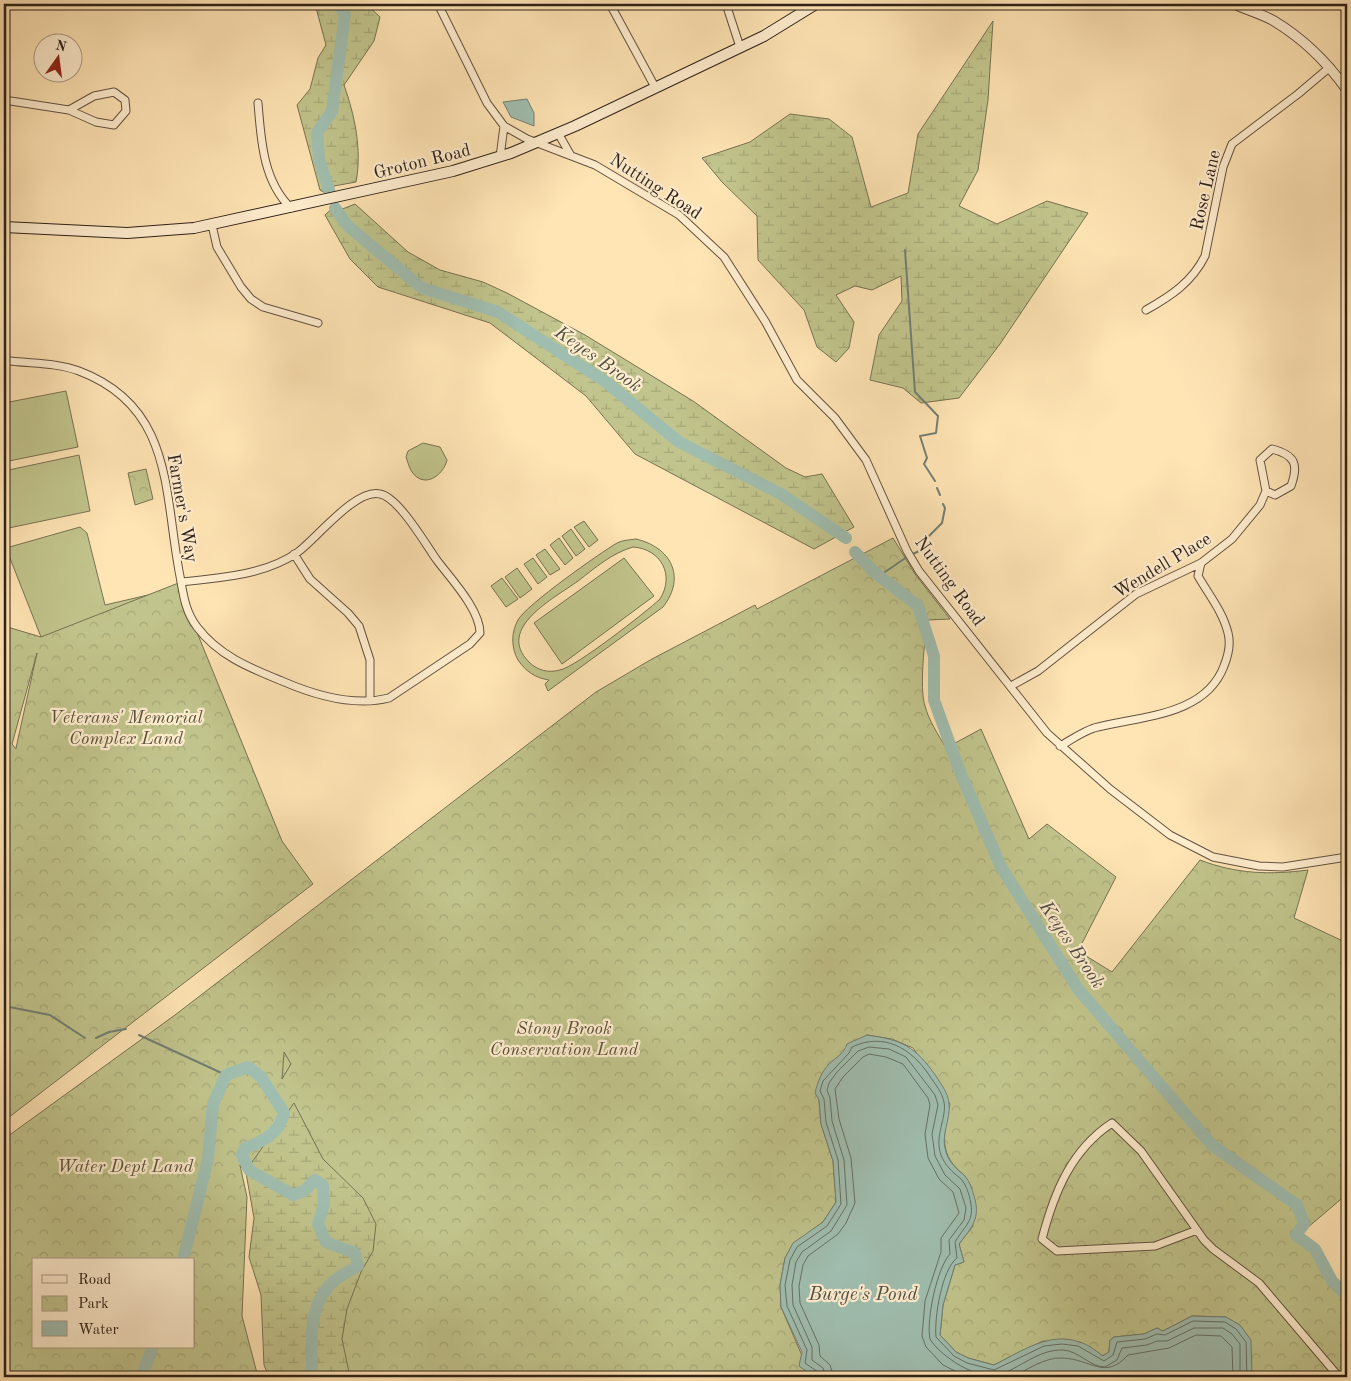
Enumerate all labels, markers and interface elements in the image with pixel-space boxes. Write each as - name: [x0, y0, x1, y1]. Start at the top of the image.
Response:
- north arrow: [32, 32, 82, 82]
- text: N: [54, 38, 68, 55]
- street label: Groton Road: [372, 141, 473, 183]
- street label: Rose Lane: [1188, 148, 1224, 232]
- street label: Nutting Road: [606, 151, 705, 223]
- water label: Keyes Brook: [550, 323, 644, 397]
- street label: Farmer's Way: [164, 452, 201, 565]
- street label: Wendell Place: [1111, 530, 1214, 602]
- street label: Nutting Road: [911, 534, 987, 630]
- park label: Veterans' Memorial Complex Land: [49, 709, 204, 748]
- water label: Keyes Brook: [1034, 897, 1107, 993]
- park label: Stony Brook Conservation Land: [490, 1020, 639, 1059]
- park label: Water Dept Land: [57, 1158, 194, 1176]
- legend: [32, 1258, 195, 1348]
- text: Road: [78, 1273, 112, 1288]
- water label: Burge's Pond: [807, 1286, 918, 1305]
- text: Park: [78, 1297, 109, 1312]
- text: Water: [78, 1323, 119, 1338]

